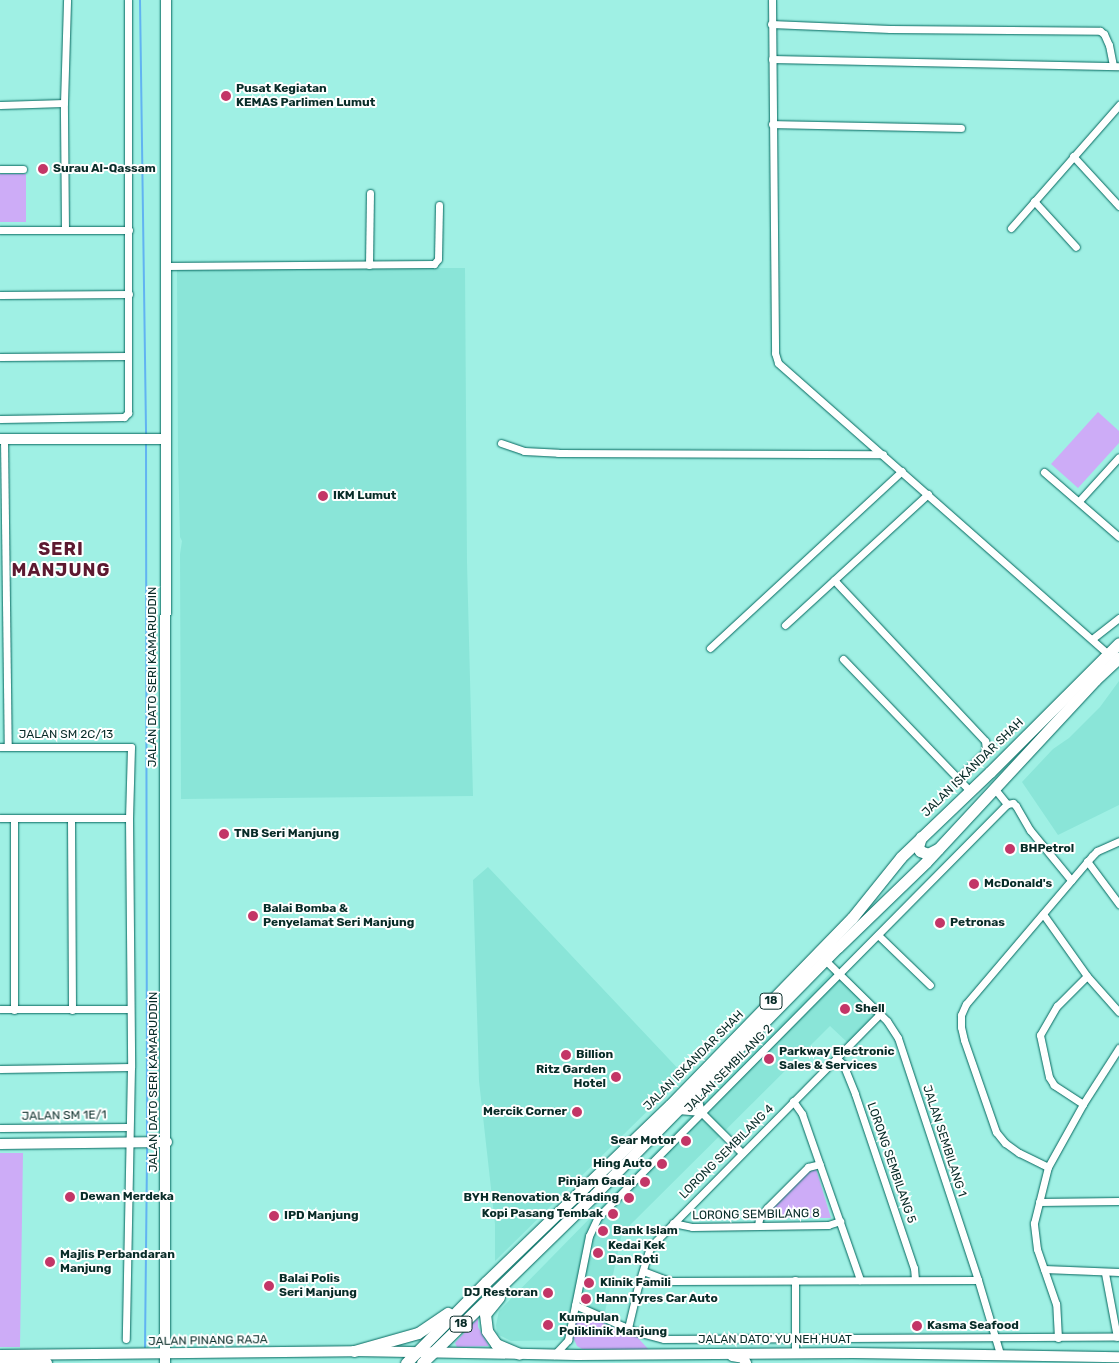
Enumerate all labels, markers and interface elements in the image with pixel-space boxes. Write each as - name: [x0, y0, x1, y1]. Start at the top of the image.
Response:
- place label: Pusat Kegiatan KEMAS Parlimen Lumut: [236, 82, 375, 110]
- marker: Pusat Kegiatan KEMAS Parlimen Lumut: [220, 90, 232, 102]
- place label: Surau Al-Qassam: [53, 162, 156, 176]
- marker: Surau Al-Qassam: [37, 163, 49, 175]
- place label: IKM Lumut: [333, 489, 396, 503]
- marker: IKM Lumut: [317, 490, 329, 502]
- district label: SERI MANJUNG: [11, 539, 111, 582]
- street label: JALAN DATO SERI KAMARUDDIN: [146, 587, 160, 767]
- street label: JALAN ISKANDAR SHAH: [919, 716, 1027, 820]
- street label: JALAN SM 2C/13: [19, 728, 113, 742]
- place label: TNB Seri Manjung: [234, 827, 339, 841]
- marker: TNB Seri Manjung: [218, 828, 230, 840]
- place label: BHPetrol: [1020, 842, 1074, 856]
- marker: BHPetrol: [1004, 843, 1016, 855]
- place label: McDonald's: [984, 877, 1052, 891]
- marker: McDonald's: [968, 878, 980, 890]
- place label: Balai Bomba & Penyelamat Seri Manjung: [263, 902, 414, 930]
- marker: Balai Bomba & Penyelamat Seri Manjung: [247, 910, 259, 922]
- place label: Petronas: [950, 916, 1005, 930]
- marker: Petronas: [934, 917, 946, 929]
- street label: JALAN DATO SERI KAMARUDDIN: [147, 992, 161, 1172]
- road number: 18: [758, 992, 784, 1009]
- place label: Shell: [855, 1002, 885, 1016]
- marker: Shell: [839, 1003, 851, 1015]
- street label: JALAN ISKANDAR SHAH: [641, 1008, 747, 1114]
- street label: JALAN SEMBILANG 2: [682, 1022, 776, 1116]
- place label: Parkway Electronic Sales & Services: [779, 1045, 895, 1073]
- place label: Billion: [576, 1048, 613, 1062]
- marker: Billion: [560, 1049, 572, 1061]
- marker: Parkway Electronic Sales & Services: [763, 1053, 775, 1065]
- place label: Ritz Garden Hotel: [536, 1063, 606, 1091]
- marker: Ritz Garden Hotel: [610, 1071, 622, 1083]
- street label: JALAN SEMBILANG 1: [919, 1083, 969, 1199]
- street label: LORONG SEMBILANG 5: [864, 1101, 918, 1225]
- street label: LORONG SEMBILANG 4: [677, 1102, 777, 1202]
- place label: Mercik Corner: [483, 1105, 567, 1119]
- marker: Mercik Corner: [571, 1106, 583, 1118]
- street label: JALAN SM 1E/1: [21, 1108, 107, 1124]
- place label: Sear Motor: [610, 1134, 676, 1148]
- marker: Sear Motor: [680, 1135, 692, 1147]
- place label: Hing Auto: [593, 1157, 652, 1171]
- marker: Hing Auto: [656, 1158, 668, 1170]
- place label: Pinjam Gadai: [558, 1175, 635, 1189]
- marker: Pinjam Gadai: [639, 1176, 651, 1188]
- place label: Dewan Merdeka: [80, 1190, 174, 1204]
- marker: Dewan Merdeka: [64, 1191, 76, 1203]
- place label: BYH Renovation & Trading: [463, 1191, 619, 1205]
- marker: BYH Renovation & Trading: [623, 1192, 635, 1204]
- place label: Kopi Pasang Tembak: [482, 1207, 603, 1221]
- street label: LORONG SEMBILANG 8: [692, 1207, 820, 1223]
- marker: Kopi Pasang Tembak: [607, 1208, 619, 1220]
- place label: IPD Manjung: [284, 1209, 359, 1223]
- marker: IPD Manjung: [268, 1210, 280, 1222]
- place label: Bank Islam: [613, 1224, 678, 1238]
- marker: Bank Islam: [597, 1225, 609, 1237]
- place label: Kedai Kek Dan Roti: [608, 1239, 665, 1267]
- marker: Kedai Kek Dan Roti: [592, 1247, 604, 1259]
- place label: Majlis Perbandaran Manjung: [60, 1248, 175, 1276]
- marker: Majlis Perbandaran Manjung: [44, 1256, 56, 1268]
- place label: Balai Polis Seri Manjung: [279, 1272, 357, 1300]
- marker: Klinik Famili: [582, 1276, 596, 1290]
- place label: Klinik Famili: [600, 1276, 671, 1290]
- marker: Balai Polis Seri Manjung: [263, 1280, 275, 1292]
- place label: DJ Restoran: [464, 1286, 538, 1300]
- marker: DJ Restoran: [542, 1287, 554, 1299]
- place label: Hann Tyres Car Auto: [596, 1292, 719, 1306]
- marker: Hann Tyres Car Auto: [580, 1293, 592, 1305]
- place label: Kumpulan Poliklinik Manjung: [559, 1311, 667, 1339]
- road number: 18: [448, 1316, 474, 1332]
- marker: Kumpulan Poliklinik Manjung: [541, 1318, 555, 1332]
- place label: Kasma Seafood: [927, 1319, 1019, 1333]
- marker: Kasma Seafood: [911, 1320, 923, 1332]
- street label: JALAN PINANG RAJA: [148, 1333, 268, 1349]
- street label: JALAN DATO' YU NEH HUAT: [698, 1333, 852, 1347]

